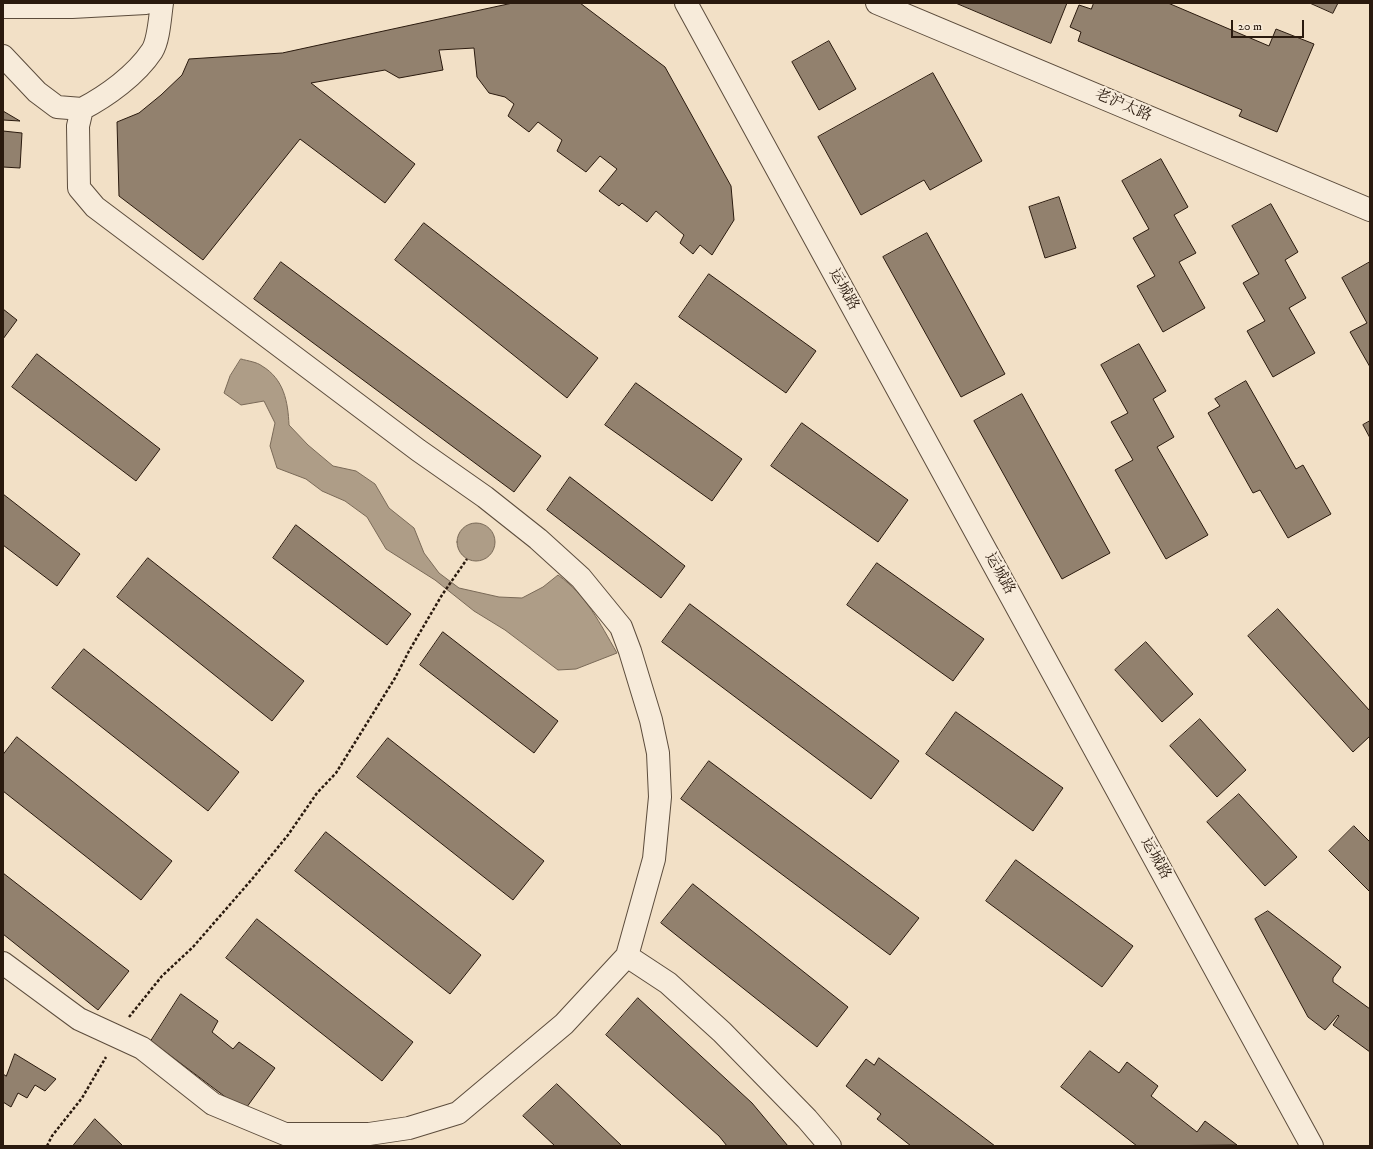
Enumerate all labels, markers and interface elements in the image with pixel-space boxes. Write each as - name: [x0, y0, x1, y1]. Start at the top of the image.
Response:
- scale bar: [1233, 12, 1306, 38]
- text: 20 m: [1238, 19, 1262, 34]
- street label: 老沪太路: [1092, 86, 1154, 126]
- street label: 运城路: [824, 266, 862, 314]
- street label: 运城路: [980, 550, 1018, 598]
- street label: 运城路: [1136, 835, 1174, 883]

